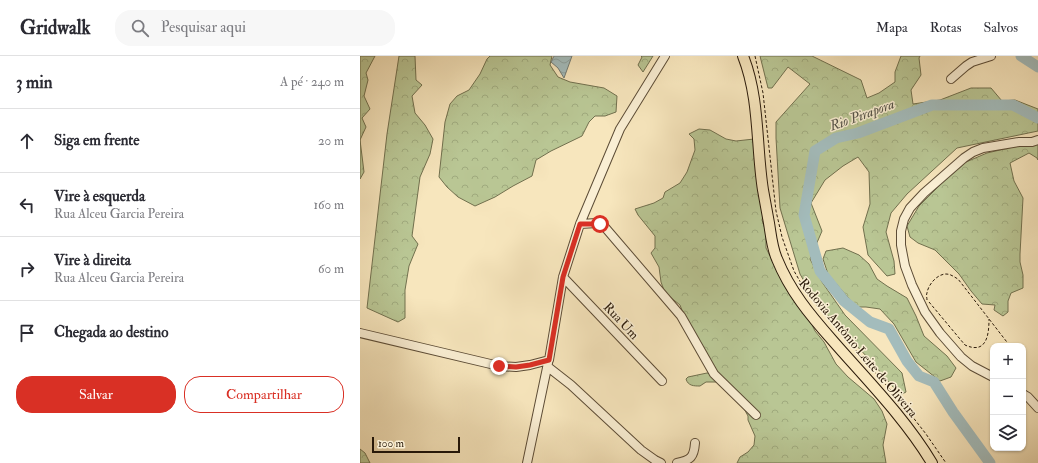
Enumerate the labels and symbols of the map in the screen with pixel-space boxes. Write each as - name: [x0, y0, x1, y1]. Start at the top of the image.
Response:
- water label: Rio Pirapora: [826, 95, 897, 135]
- route start: [591, 215, 609, 233]
- street label: Rodovia Antônio Leite de Oliveira: [795, 275, 921, 421]
- street label: Rua Um: [600, 299, 642, 343]
- route end: [490, 357, 508, 375]
- scale bar: [372, 435, 460, 454]

